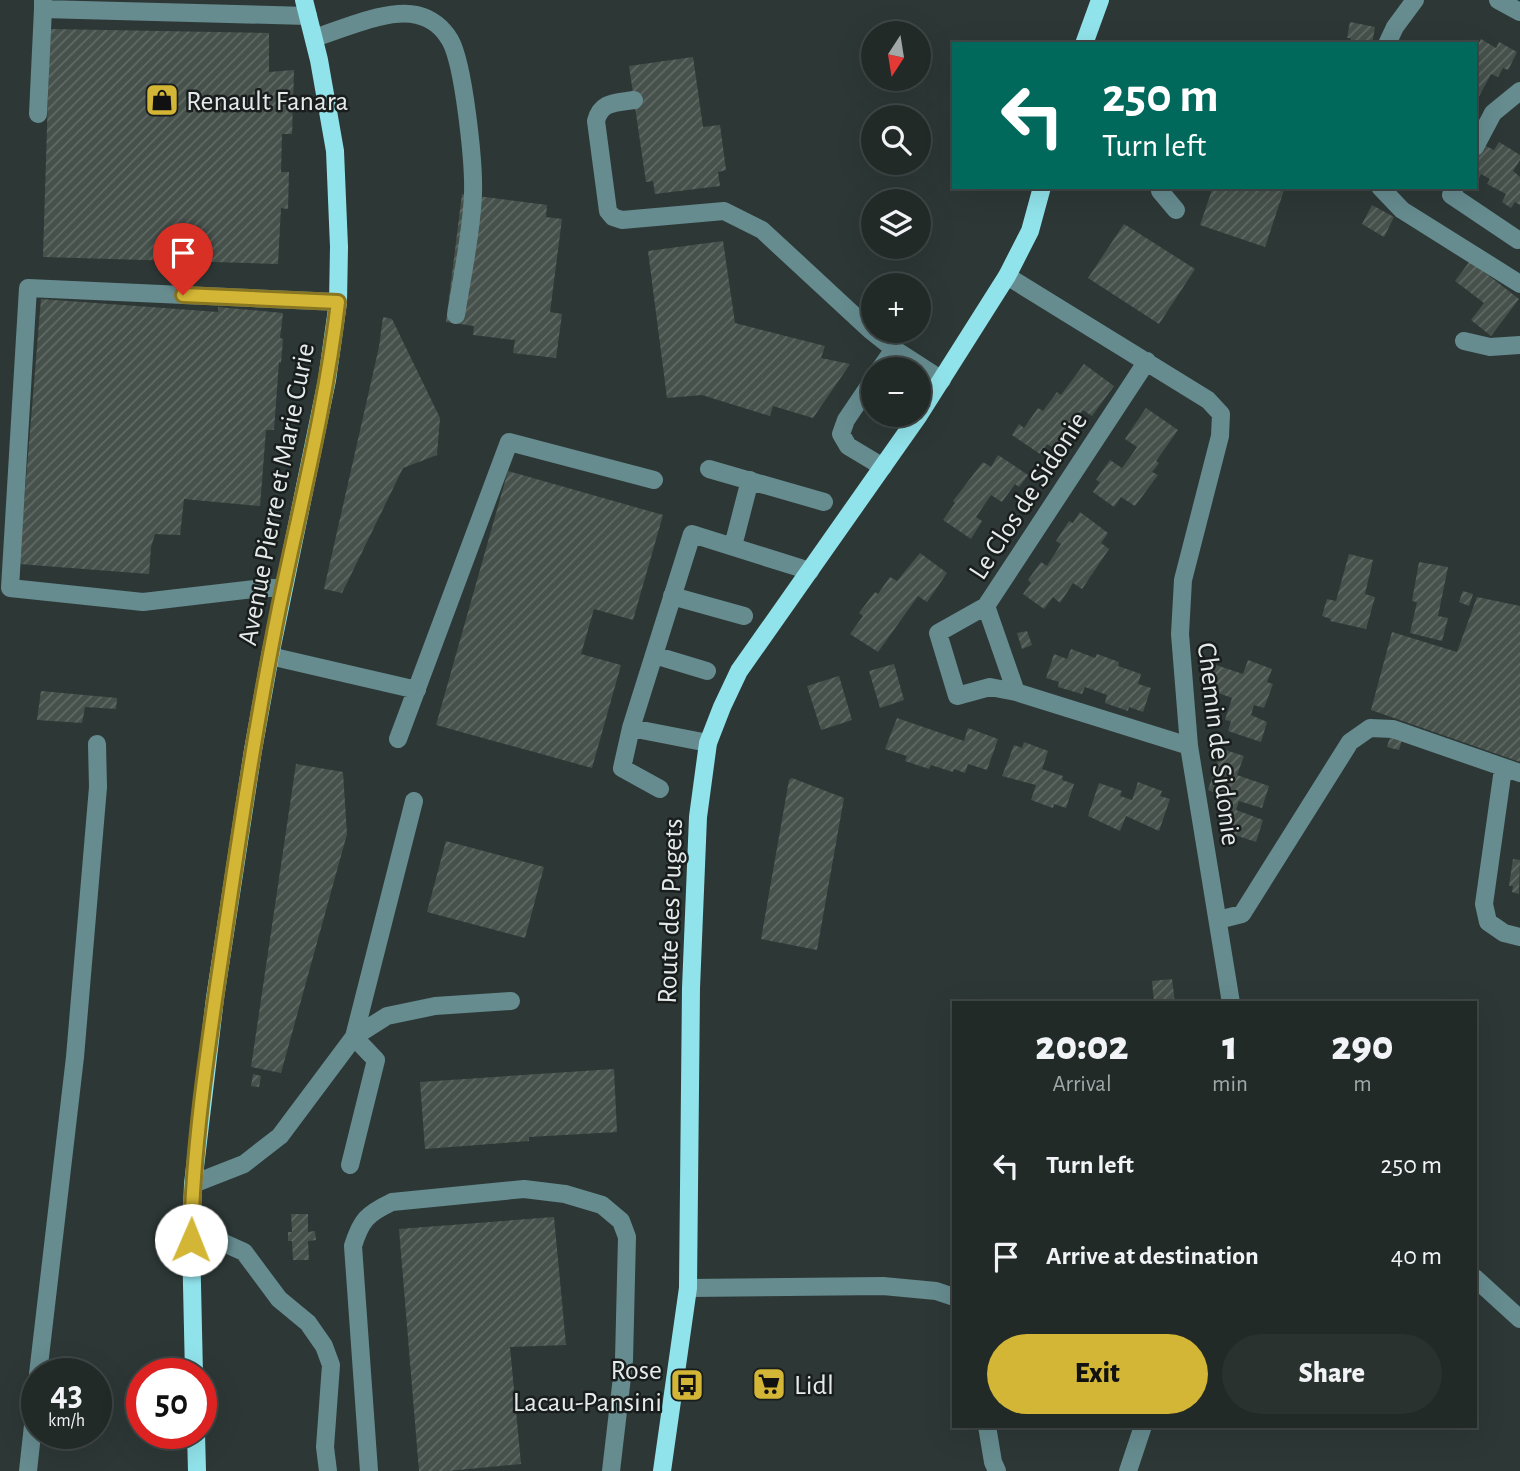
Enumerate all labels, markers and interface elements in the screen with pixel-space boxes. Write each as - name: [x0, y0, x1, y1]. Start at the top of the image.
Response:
- north arrow: [861, 21, 931, 91]
- map controls: [861, 21, 931, 427]
- icon: left: [987, 70, 1078, 161]
- text: 250 m: [1102, 72, 1219, 121]
- shop icon: Renault Fanara: [143, 81, 181, 119]
- place label: Renault Fanara: [186, 88, 348, 116]
- button: search: [861, 105, 931, 175]
- text: Turn left: [1102, 130, 1206, 162]
- button: layers: [861, 189, 931, 259]
- pin: [153, 223, 213, 295]
- icon: arrive: [164, 234, 202, 272]
- button: +: [861, 273, 931, 343]
- street label: Avenue Pierre et Marie Curie: [234, 341, 320, 648]
- button: −: [861, 357, 931, 427]
- street label: Le Clos de Sidonie: [964, 407, 1093, 585]
- street label: Chemin de Sidonie: [1192, 641, 1244, 847]
- street label: Route des Pugets: [654, 818, 688, 1004]
- text: 20:02: [1035, 1025, 1129, 1067]
- text: 1: [1222, 1025, 1238, 1067]
- text: 290: [1331, 1025, 1394, 1067]
- text: Arrival: [1052, 1073, 1112, 1096]
- text: min: [1212, 1073, 1248, 1096]
- text: m: [1353, 1073, 1372, 1096]
- icon: left: [987, 1147, 1025, 1185]
- text: Turn left: [1046, 1152, 1134, 1178]
- text: 250 m: [1380, 1152, 1442, 1178]
- position arrow: [154, 1203, 228, 1277]
- icon: arrive: [987, 1238, 1025, 1276]
- text: Arrive at destination: [1046, 1243, 1259, 1269]
- text: 40 m: [1391, 1243, 1442, 1269]
- button: Exit: [987, 1334, 1208, 1414]
- button: Share: [1222, 1334, 1442, 1414]
- place label: Rose Lacau-Pansini: [513, 1357, 662, 1417]
- speed limit sign: 50: [126, 1358, 217, 1449]
- supermarket icon: Lidl: [750, 1365, 788, 1403]
- bus stop icon: Rose Lacau-Pansini: [668, 1366, 706, 1404]
- place label: Lidl: [794, 1372, 834, 1400]
- text: 43: [50, 1377, 83, 1412]
- text: km/h: [48, 1412, 85, 1430]

